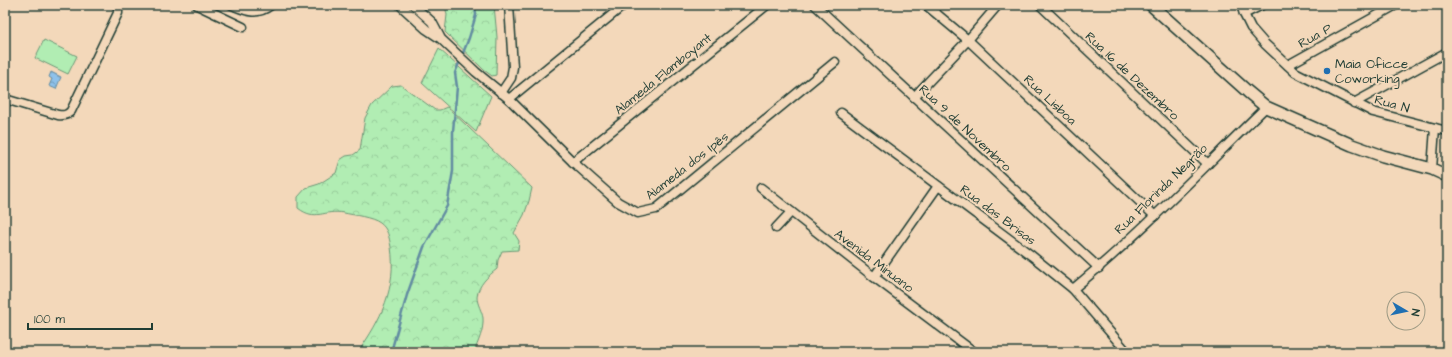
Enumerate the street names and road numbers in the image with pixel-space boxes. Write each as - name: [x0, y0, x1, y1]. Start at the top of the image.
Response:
- street label: Rua P: [1295, 19, 1336, 53]
- street label: Rua 16 de Dezembro: [1081, 28, 1183, 125]
- street label: Alameda Flamboyant: [611, 29, 717, 120]
- street label: Rua Lisboa: [1020, 71, 1081, 129]
- street label: Rua 9 de Novembro: [915, 80, 1016, 176]
- street label: Rua N: [1372, 90, 1412, 118]
- street label: Alameda dos Ipês: [642, 127, 733, 204]
- street label: Rua Florinda Negrão: [1110, 139, 1213, 239]
- street label: Rua das Brisas: [956, 181, 1040, 250]
- street label: Avenida Minuano: [831, 225, 918, 297]

